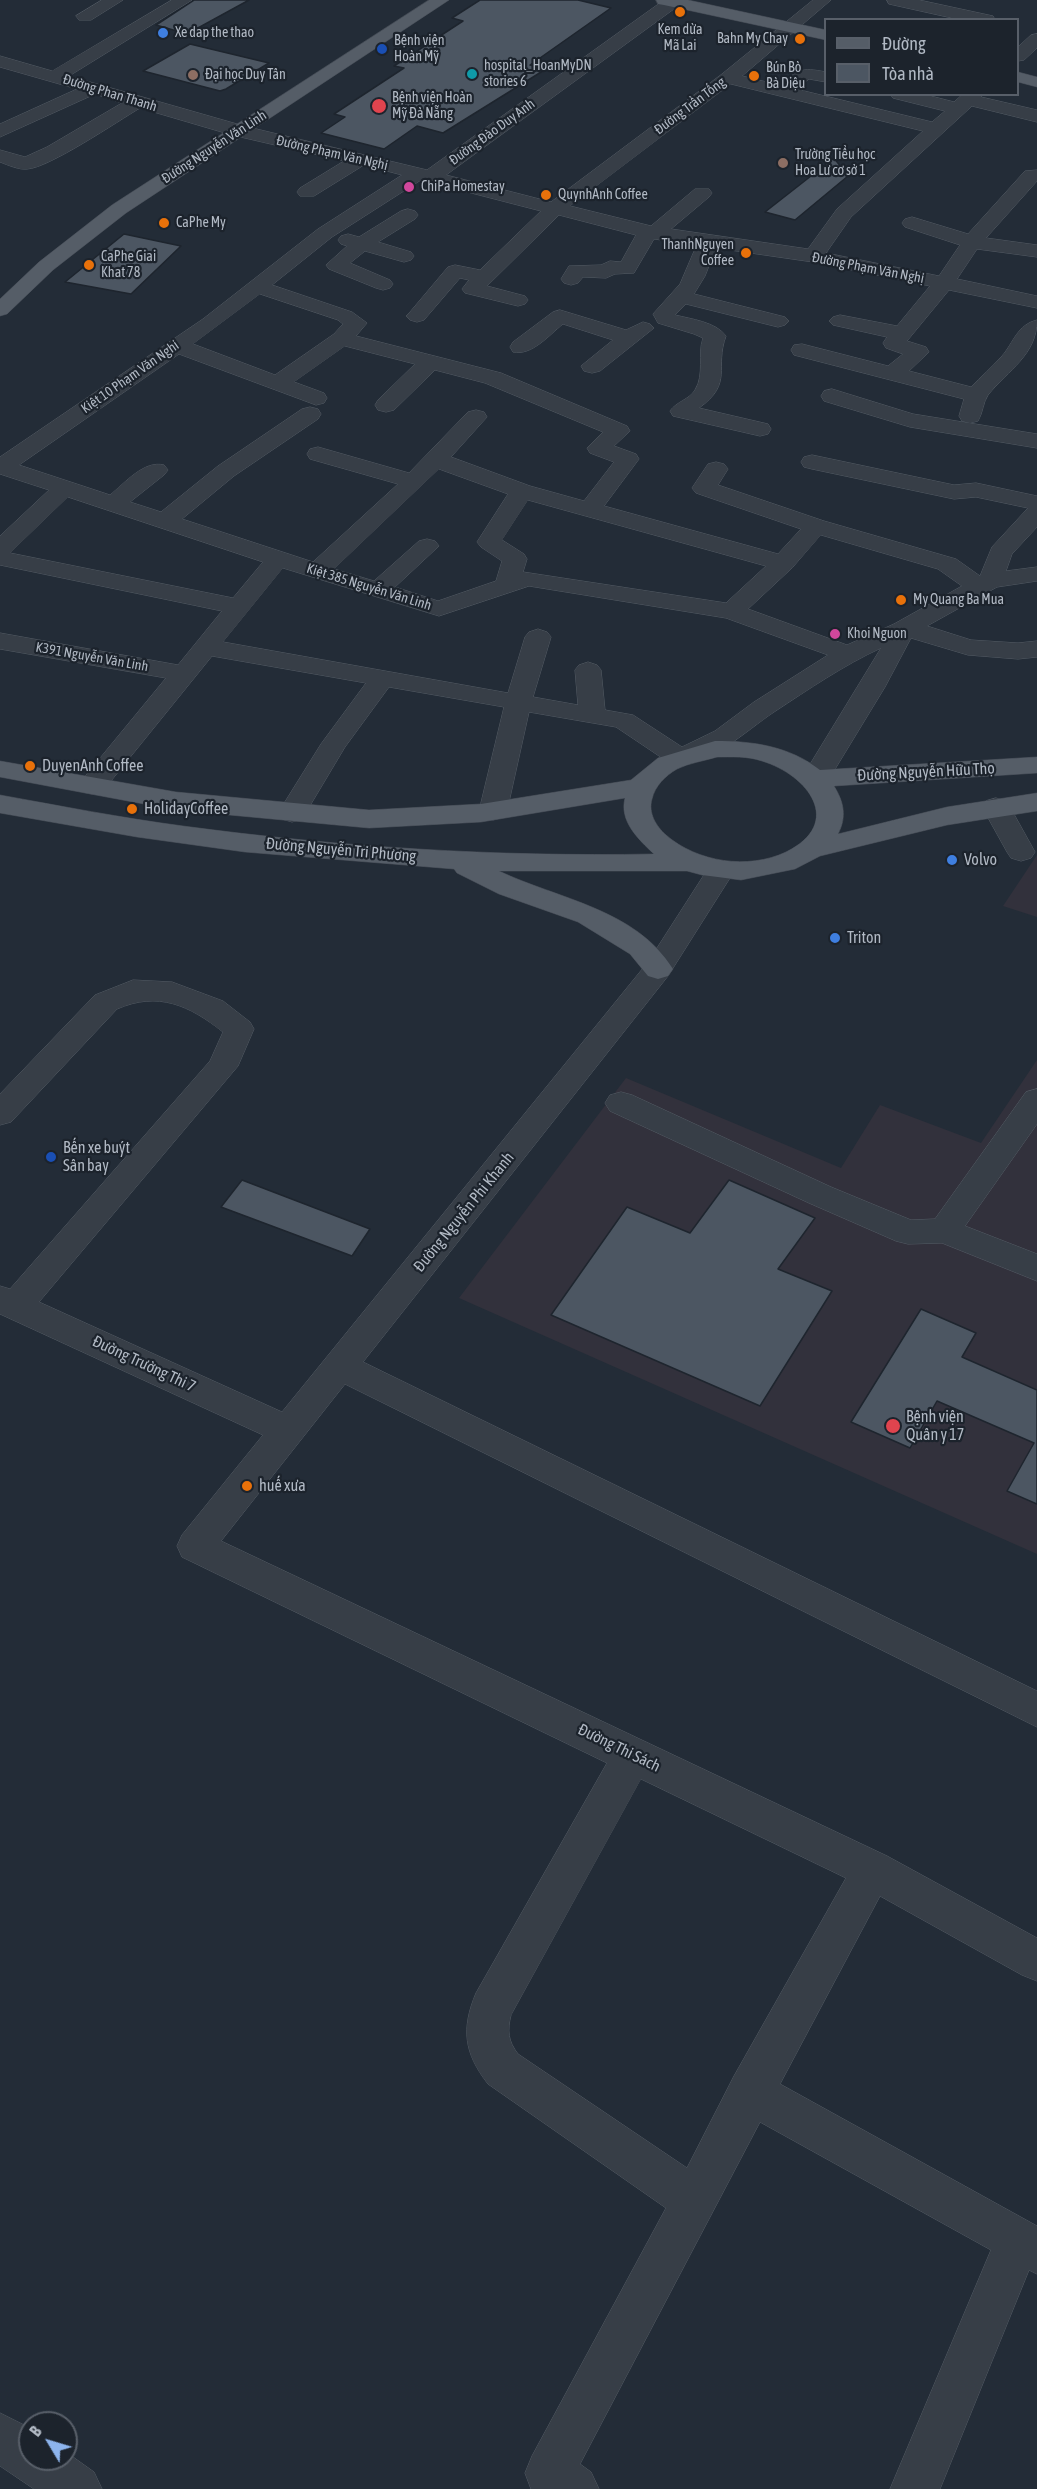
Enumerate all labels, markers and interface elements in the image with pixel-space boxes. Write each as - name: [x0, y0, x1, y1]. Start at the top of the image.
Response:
- marker: Kem dừa Mã Lai: [673, 5, 687, 19]
- legend: [824, 18, 1019, 96]
- place label: Kem dừa Mã Lai: [658, 22, 702, 54]
- place label: Xe dap the thao: [175, 25, 254, 41]
- marker: Xe dap the thao: [156, 26, 170, 40]
- place label: Bahn My Chay: [717, 31, 788, 47]
- marker: Bahn My Chay: [793, 32, 807, 46]
- place label: Bệnh viện Hoàn Mỹ: [394, 33, 445, 66]
- text: Đường: [882, 33, 926, 54]
- marker: Bệnh viện Hoàn Mỹ: [375, 42, 389, 56]
- place label: hospital_HoanMyDN stories 6: [484, 58, 592, 90]
- place label: Bún Bò Bà Diệu: [766, 60, 805, 92]
- text: Tòa nhà: [882, 63, 934, 84]
- place label: Đại học Duy Tân: [205, 67, 286, 83]
- marker: hospital_HoanMyDN stories 6: [465, 67, 479, 81]
- marker: Đại học Duy Tân: [186, 68, 200, 82]
- marker: Bún Bò Bà Diệu: [747, 69, 761, 83]
- street label: Đường Phan Thanh: [61, 71, 159, 115]
- street label: Đường Trần Tống: [651, 74, 729, 138]
- place label: Bệnh viện Hoàn Mỹ Đà Nẵng: [392, 90, 473, 122]
- street label: Đường Đào Duy Anh: [446, 95, 538, 169]
- marker: Bệnh viện Hoàn Mỹ Đà Nẵng: [370, 97, 388, 115]
- street label: Đường Nguyễn Văn Linh: [158, 107, 270, 187]
- street label: Đường Phạm Văn Nghị: [275, 132, 389, 174]
- place label: Trường Tiểu học Hoa Lư cơ sở 1: [795, 147, 875, 180]
- marker: Trường Tiểu học Hoa Lư cơ sở 1: [776, 156, 790, 170]
- place label: ChiPa Homestay: [421, 179, 505, 195]
- marker: ChiPa Homestay: [402, 180, 416, 194]
- place label: QuynhAnh Coffee: [558, 187, 648, 203]
- marker: QuynhAnh Coffee: [539, 188, 553, 202]
- place label: CaPhe My: [176, 215, 226, 231]
- marker: CaPhe My: [157, 216, 171, 230]
- place label: ThanhNguyen Coffee: [661, 237, 734, 270]
- marker: ThanhNguyen Coffee: [739, 246, 753, 260]
- place label: CaPhe Giai Khat 78: [101, 249, 156, 282]
- street label: Đường Phạm Văn Nghị: [810, 249, 926, 287]
- marker: CaPhe Giai Khat 78: [82, 258, 96, 272]
- street label: Kiệt 10 Phạm Văn Nghi: [78, 337, 182, 417]
- street label: Kiệt 385 Nguyễn Văn Linh: [305, 560, 433, 614]
- place label: My Quang Ba Mua: [913, 592, 1004, 608]
- marker: My Quang Ba Mua: [894, 593, 908, 607]
- place label: Khoi Nguon: [847, 626, 907, 642]
- marker: Khoi Nguon: [828, 627, 842, 641]
- street label: K391 Nguyễn Văn Linh: [34, 639, 150, 675]
- place label: DuyenAnh Coffee: [42, 756, 144, 776]
- marker: DuyenAnh Coffee: [23, 759, 37, 773]
- street label: Đường Nguyễn Hữu Thọ: [857, 759, 995, 785]
- place label: HolidayCoffee: [144, 799, 228, 819]
- marker: HolidayCoffee: [125, 802, 139, 816]
- street label: Đường Nguyễn Tri Phương: [265, 834, 417, 866]
- place label: Volvo: [964, 850, 997, 870]
- marker: Volvo: [945, 853, 959, 867]
- place label: Triton: [847, 928, 881, 948]
- marker: Triton: [828, 931, 842, 945]
- place label: Bến xe buýt Sân bay: [63, 1138, 130, 1176]
- street label: Đường Nguyễn Phi Khanh: [410, 1148, 518, 1276]
- marker: Bến xe buýt Sân bay: [44, 1150, 58, 1164]
- street label: Đường Trường Thi 7: [89, 1332, 199, 1396]
- place label: Bệnh viện Quân y 17: [906, 1407, 964, 1445]
- marker: Bệnh viện Quân y 17: [884, 1417, 902, 1435]
- place label: huế xưa: [259, 1476, 306, 1496]
- marker: huế xưa: [240, 1479, 254, 1493]
- street label: Đường Thi Sách: [575, 1720, 663, 1776]
- north arrow: [18, 2411, 78, 2471]
- text: B: [26, 2423, 45, 2440]

